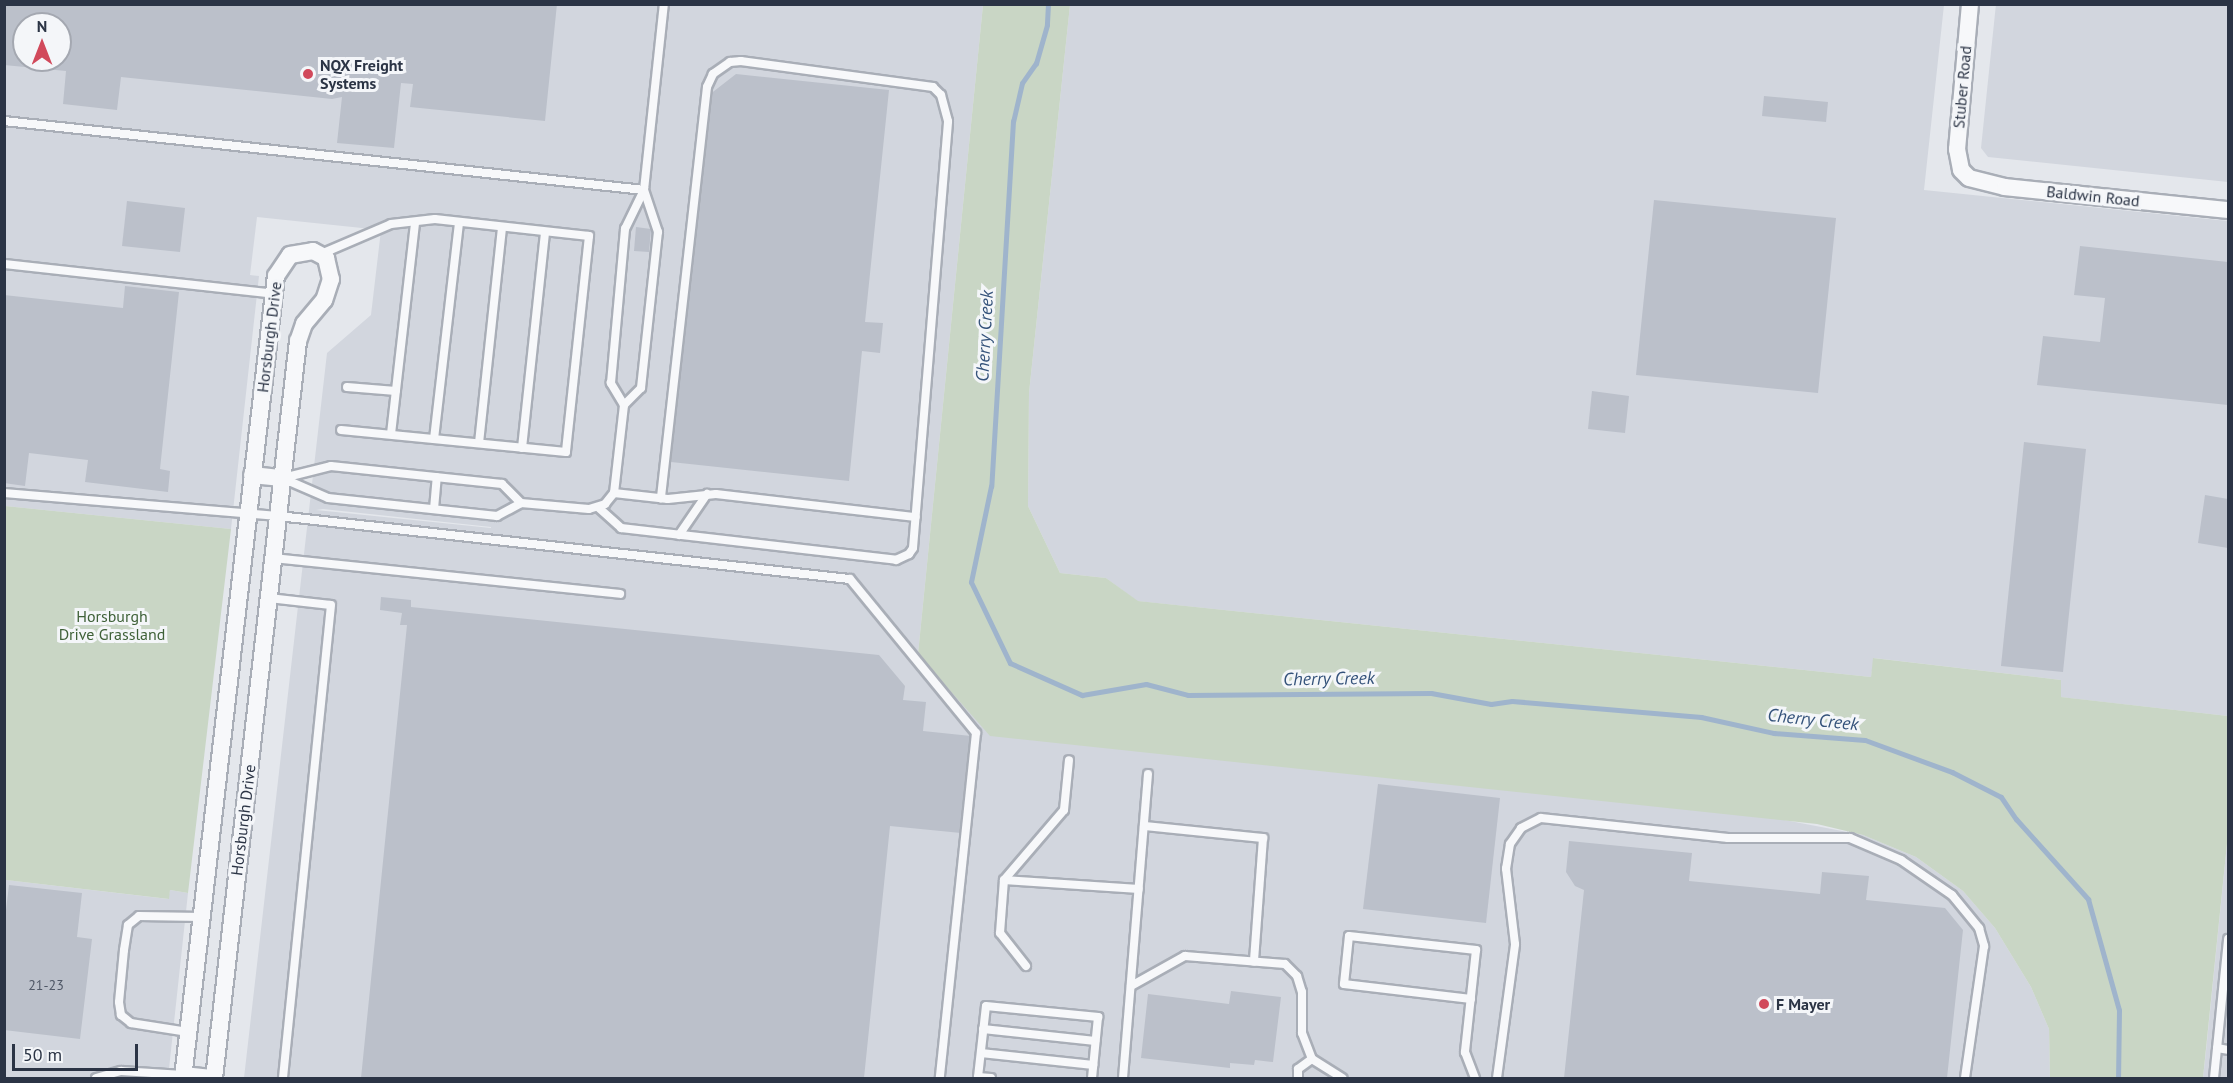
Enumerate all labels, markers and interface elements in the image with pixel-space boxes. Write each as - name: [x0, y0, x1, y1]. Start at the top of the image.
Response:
- north arrow: [12, 12, 72, 72]
- text: N: [37, 16, 47, 36]
- street label: Stuber Road: [1949, 45, 1975, 129]
- place label: NQX Freight Systems: [320, 55, 404, 93]
- marker: NQX Freight Systems: [301, 67, 315, 81]
- street label: Baldwin Road: [2046, 182, 2140, 210]
- street label: Horsburgh Drive: [253, 280, 285, 394]
- water label: Cherry Creek: [972, 289, 998, 383]
- park label: Horsburgh Drive Grassland: [59, 606, 165, 644]
- water label: Cherry Creek: [1283, 667, 1375, 691]
- water label: Cherry Creek: [1766, 704, 1860, 736]
- street label: Horsburgh Drive: [227, 763, 259, 877]
- house number: 21-23: [28, 977, 64, 993]
- place label: F Mayer: [1776, 994, 1830, 1014]
- marker: F Mayer: [1757, 997, 1771, 1011]
- scale bar: [15, 1032, 141, 1070]
- text: 50 m: [23, 1043, 62, 1066]

